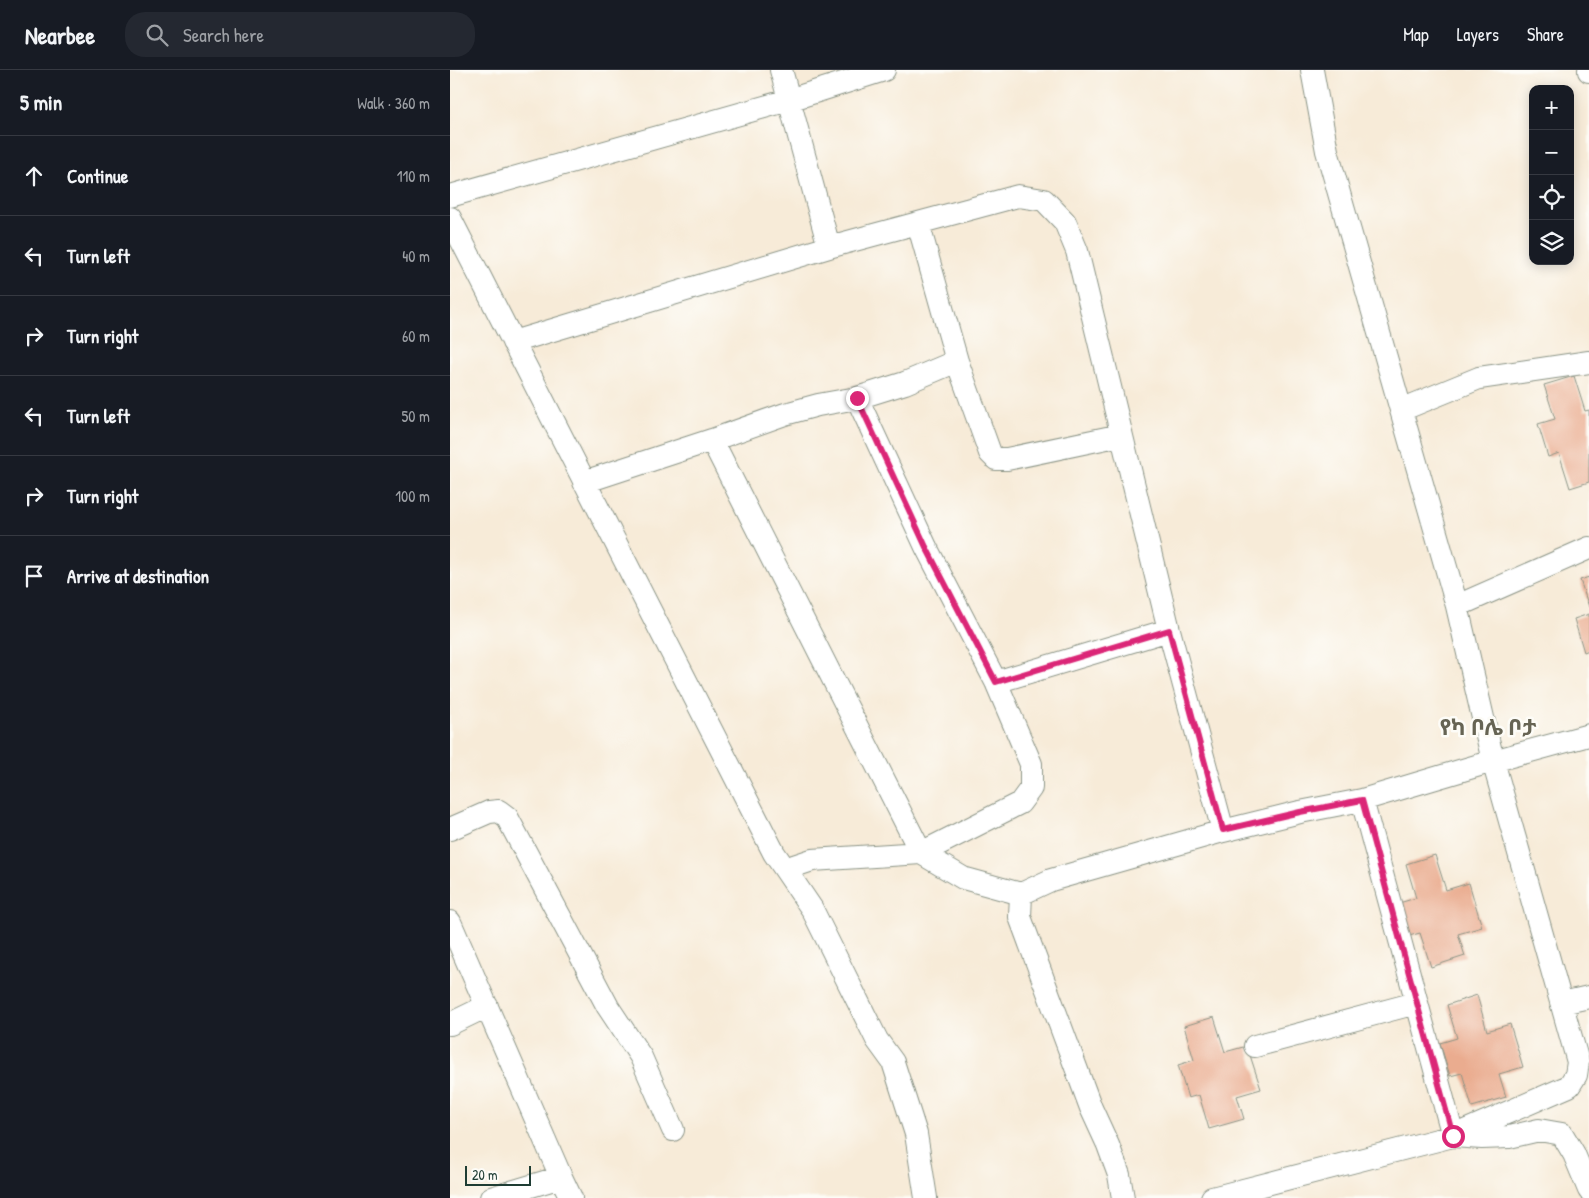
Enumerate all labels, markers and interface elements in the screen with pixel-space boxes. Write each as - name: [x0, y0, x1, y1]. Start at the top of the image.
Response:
- search box: [125, 12, 475, 57]
- text: Nearbee: [25, 19, 95, 51]
- icon: search: [143, 21, 171, 49]
- text: Search here: [183, 22, 264, 48]
- text: Map: [1403, 22, 1429, 47]
- text: Layers: [1457, 22, 1499, 47]
- text: Share: [1527, 22, 1564, 47]
- map controls: [1529, 85, 1574, 265]
- button: +: [1529, 85, 1574, 130]
- text: 5 min: [20, 88, 62, 117]
- text: Walk · 360 m: [357, 92, 430, 114]
- button: −: [1529, 130, 1574, 175]
- icon: ahead: [20, 162, 48, 190]
- text: Continue: [67, 163, 128, 189]
- text: 110 m: [397, 165, 430, 187]
- button: locate: [1529, 175, 1574, 220]
- button: layers: [1529, 220, 1574, 265]
- icon: left: [20, 242, 48, 270]
- text: Turn left: [67, 243, 130, 269]
- text: 40 m: [402, 245, 430, 267]
- icon: right: [20, 322, 48, 350]
- text: Turn right: [67, 323, 138, 349]
- text: 60 m: [402, 325, 430, 347]
- route end: [846, 387, 869, 410]
- icon: left: [20, 402, 48, 430]
- text: Turn left: [67, 403, 130, 429]
- text: 50 m: [402, 405, 430, 427]
- icon: right: [20, 482, 48, 510]
- text: Turn right: [67, 483, 138, 509]
- text: 100 m: [395, 485, 430, 507]
- icon: arrive: [20, 562, 48, 590]
- text: Arrive at destination: [67, 563, 209, 589]
- district label: የካ ቦሌ ቦታ: [1440, 712, 1536, 742]
- route start: [1442, 1125, 1465, 1148]
- scale bar: [465, 1163, 531, 1186]
- text: 20 m: [472, 1165, 498, 1184]

